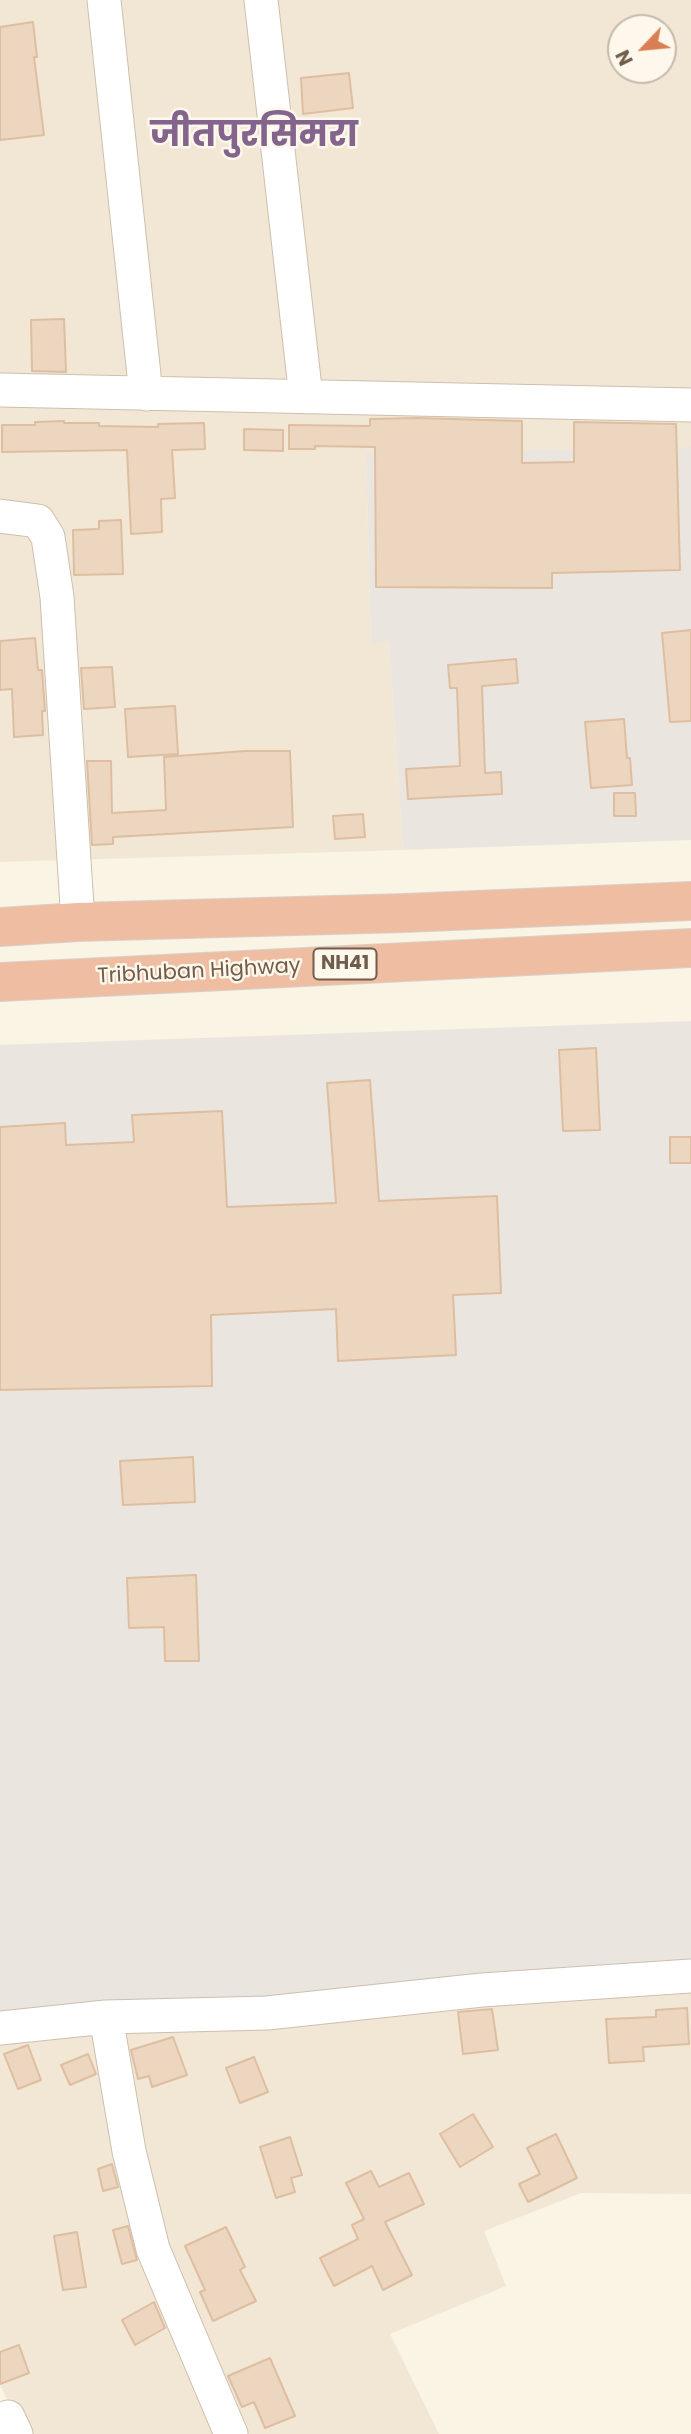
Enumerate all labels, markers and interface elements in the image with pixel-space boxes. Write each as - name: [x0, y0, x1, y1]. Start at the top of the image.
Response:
- north arrow: [607, 14, 677, 84]
- text: N: [609, 45, 640, 70]
- district label: जीतपुरसिमरा: [150, 116, 358, 158]
- road number: NH41: [314, 948, 376, 980]
- street label: Tribhuban Highway: [97, 954, 301, 990]

